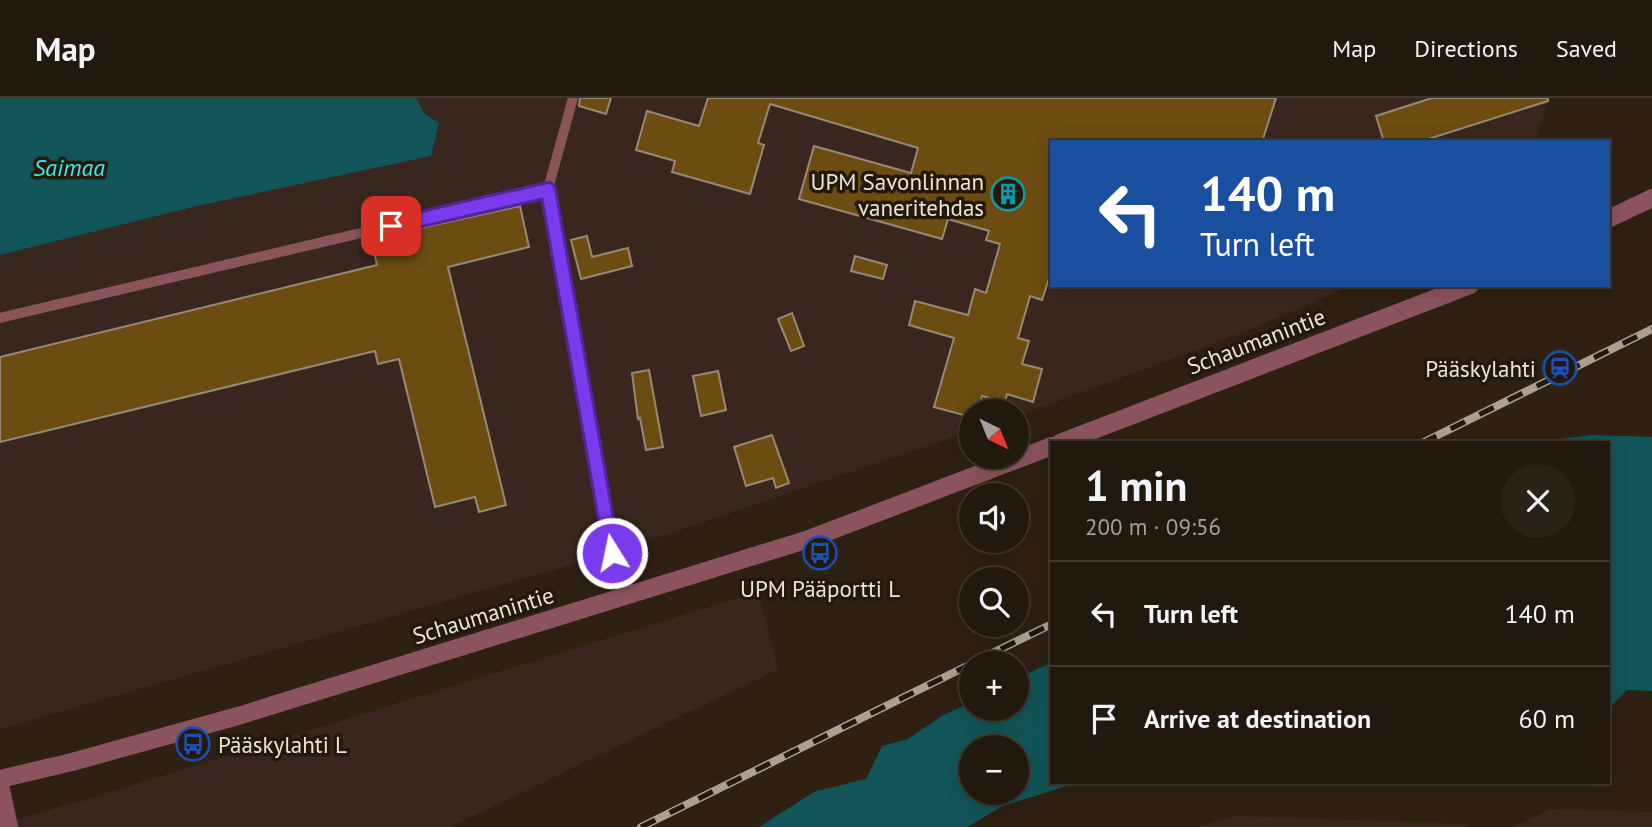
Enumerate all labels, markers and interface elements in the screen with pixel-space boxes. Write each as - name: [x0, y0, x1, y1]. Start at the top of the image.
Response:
- text: Map: [35, 27, 96, 70]
- text: Map: [1332, 33, 1376, 64]
- text: Directions: [1414, 33, 1518, 64]
- text: Saved: [1556, 33, 1617, 64]
- water label: Saimaa: [33, 152, 105, 183]
- text: 140 m: [1200, 161, 1335, 225]
- place label: UPM Savonlinnan vaneritehdas: [810, 167, 984, 222]
- icon: left: [1085, 168, 1176, 259]
- building icon: UPM Savonlinnan vaneritehdas: [989, 175, 1027, 213]
- pin: [361, 196, 421, 256]
- icon: arrive: [372, 207, 410, 245]
- text: Turn left: [1200, 223, 1315, 265]
- street label: Schaumanintie: [1183, 301, 1329, 381]
- station icon: Pääskylahti: [1541, 349, 1579, 387]
- place label: Pääskylahti: [1425, 354, 1536, 383]
- north arrow: [959, 399, 1029, 469]
- map controls: [959, 399, 1029, 805]
- text: 1 min: [1085, 458, 1187, 513]
- button: close: [1501, 464, 1575, 538]
- button: sound: [959, 483, 1029, 553]
- text: 200 m · 09:56: [1085, 512, 1221, 541]
- position arrow: [575, 516, 649, 590]
- bus stop icon: UPM Pääportti L: [801, 534, 839, 572]
- button: search: [959, 567, 1029, 637]
- place label: UPM Pääportti L: [740, 574, 900, 603]
- street label: Schaumanintie: [409, 580, 557, 650]
- icon: left: [1085, 595, 1123, 633]
- text: Turn left: [1144, 597, 1238, 630]
- text: 140 m: [1504, 597, 1575, 630]
- button: +: [959, 651, 1029, 721]
- icon: arrive: [1085, 700, 1123, 738]
- text: Arrive at destination: [1144, 702, 1371, 735]
- text: 60 m: [1519, 702, 1575, 735]
- bus stop icon: Pääskylahti L: [174, 725, 212, 763]
- place label: Pääskylahti L: [218, 730, 347, 759]
- button: −: [959, 735, 1029, 805]

